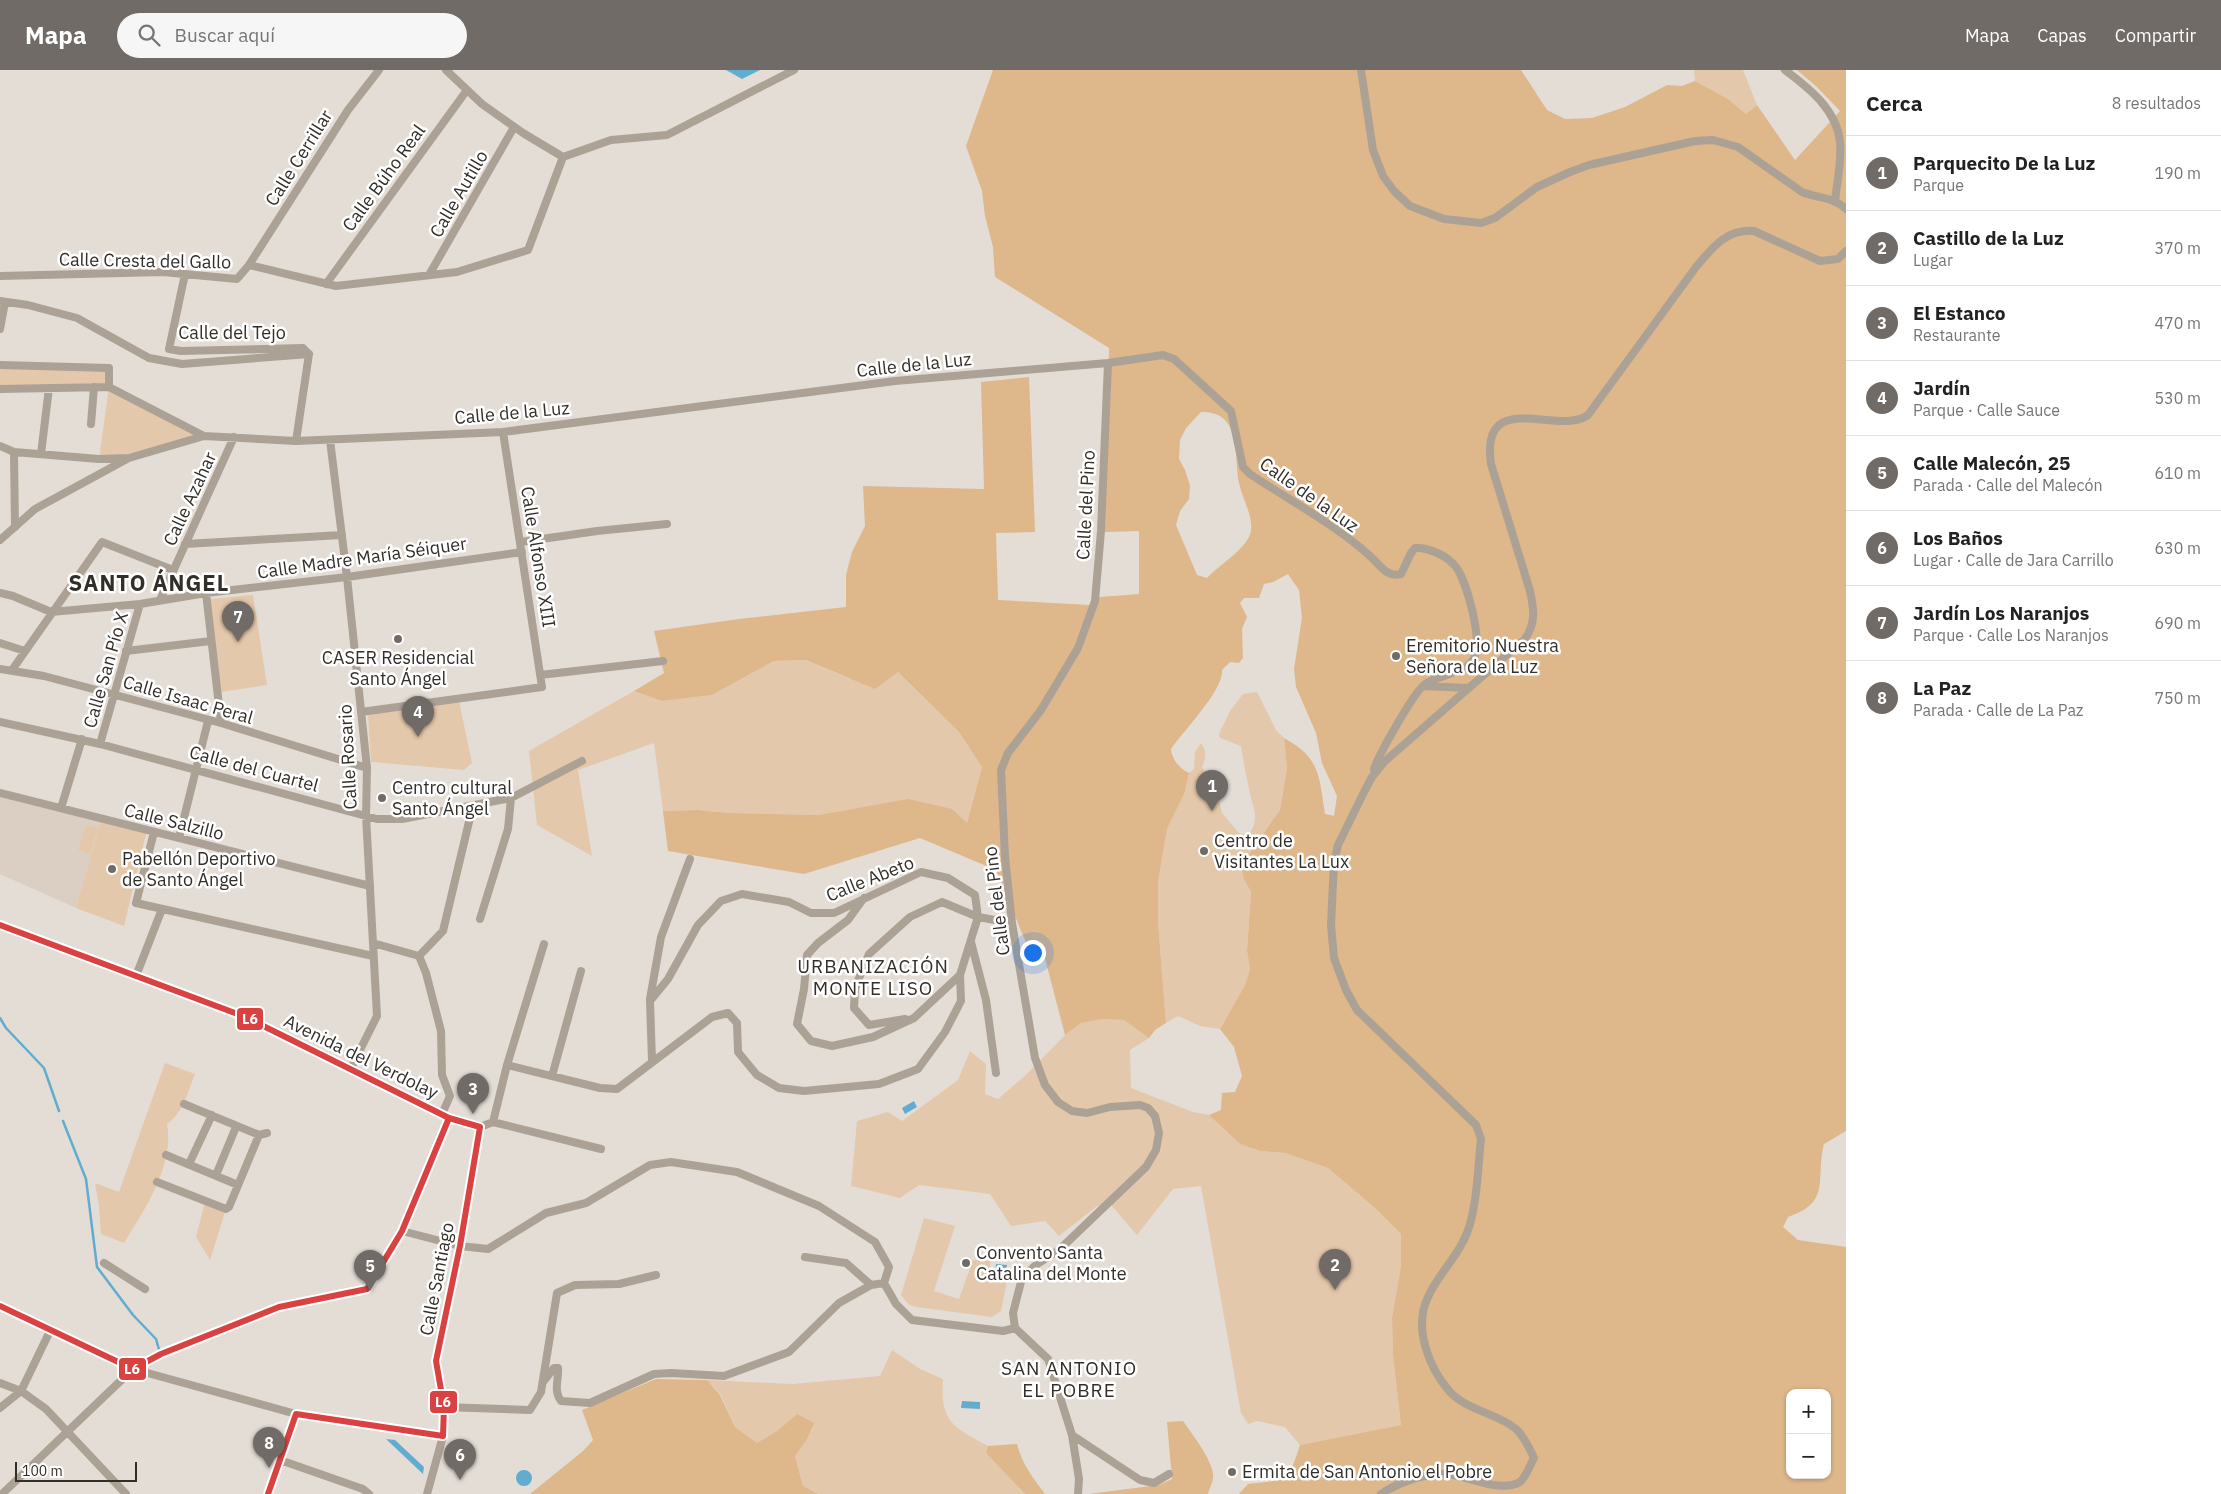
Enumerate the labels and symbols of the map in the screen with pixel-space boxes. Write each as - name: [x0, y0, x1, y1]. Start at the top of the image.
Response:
- street label: Calle Cerrillar: [260, 105, 337, 210]
- street label: Calle Búho Real: [337, 120, 430, 236]
- street label: Calle Autillo: [424, 146, 493, 241]
- street label: Calle Cresta del Gallo: [59, 247, 231, 274]
- street label: Calle del Tejo: [178, 321, 286, 344]
- street label: Calle de la Luz: [855, 347, 973, 382]
- street label: Calle de la Luz: [453, 396, 570, 429]
- street label: Calle Azahar: [158, 448, 221, 549]
- street label: Calle del Pino: [1071, 450, 1100, 560]
- street label: Calle de la Luz: [1255, 452, 1363, 537]
- street label: Calle Alfonso XIII: [516, 485, 561, 629]
- street label: Calle Madre María Séiquer: [256, 531, 468, 584]
- district label: SANTO ÁNGEL: [69, 568, 229, 597]
- pin: 7: [222, 601, 254, 642]
- street label: Calle San Pío X: [78, 609, 133, 731]
- marker: CASER Residencial Santo Ángel: [392, 633, 404, 645]
- place label: Eremitorio Nuestra Señora de la Luz: [1406, 634, 1559, 678]
- place label: CASER Residencial Santo Ángel: [322, 646, 474, 690]
- marker: Eremitorio Nuestra Señora de la Luz: [1390, 650, 1402, 662]
- street label: Calle Isaac Peral: [120, 670, 256, 729]
- pin: 4: [402, 696, 434, 737]
- street label: Calle Rosario: [333, 704, 362, 810]
- street label: Calle del Cuartel: [187, 740, 321, 797]
- pin: 1: [1196, 770, 1228, 811]
- place label: Centro cultural Santo Ángel: [392, 776, 512, 820]
- marker: Centro cultural Santo Ángel: [376, 792, 388, 804]
- street label: Calle Salzillo: [122, 798, 227, 845]
- place label: Centro de Visitantes La Lux: [1214, 829, 1349, 873]
- street label: Calle del Pino: [978, 845, 1015, 957]
- marker: Centro de Visitantes La Lux: [1198, 845, 1210, 857]
- place label: Pabellón Deportivo de Santo Ángel: [122, 847, 276, 891]
- street label: Calle Abeto: [822, 850, 917, 907]
- marker: Pabellón Deportivo de Santo Ángel: [106, 863, 118, 875]
- your location: [1020, 940, 1046, 966]
- district label: URBANIZACIÓN MONTE LISO: [797, 954, 949, 1000]
- line badge: L6: [236, 1007, 264, 1031]
- street label: Avenida del Verdolay: [280, 1009, 442, 1104]
- text: L6: [242, 1010, 258, 1028]
- pin: 3: [457, 1073, 489, 1114]
- street label: Calle Santiago: [414, 1220, 459, 1337]
- place label: Convento Santa Catalina del Monte: [976, 1241, 1127, 1285]
- pin: 2: [1319, 1249, 1351, 1290]
- pin: 5: [354, 1250, 386, 1291]
- marker: Convento Santa Catalina del Monte: [960, 1257, 972, 1269]
- district label: SAN ANTONIO EL POBRE: [1001, 1356, 1137, 1402]
- line badge: L6: [118, 1357, 147, 1381]
- text: L6: [124, 1360, 140, 1378]
- line badge: L6: [429, 1390, 458, 1414]
- text: L6: [435, 1393, 451, 1411]
- pin: 8: [253, 1427, 285, 1468]
- pin: 6: [444, 1439, 476, 1480]
- scale bar: [15, 1459, 138, 1482]
- place label: Ermita de San Antonio el Pobre: [1242, 1460, 1492, 1483]
- marker: Ermita de San Antonio el Pobre: [1226, 1466, 1238, 1478]

